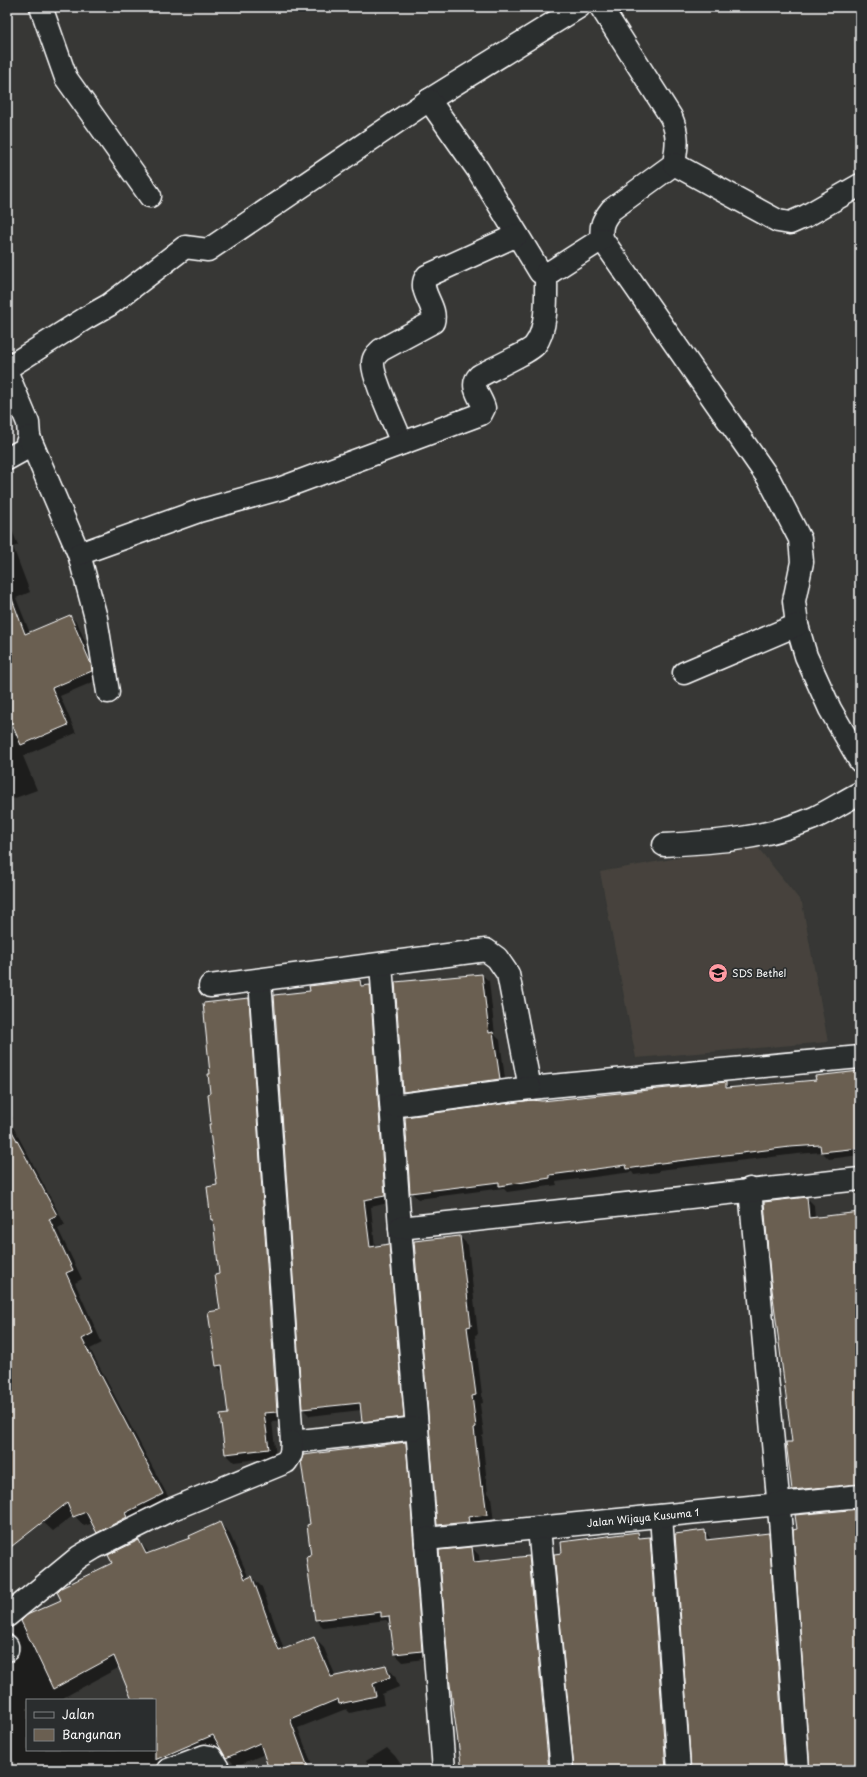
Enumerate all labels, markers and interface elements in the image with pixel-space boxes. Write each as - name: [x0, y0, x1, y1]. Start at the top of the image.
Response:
- school or university icon: SDS Bethel: [707, 962, 729, 984]
- place label: SDS Bethel: [732, 965, 787, 980]
- street label: Jalan Wijaya Kusuma 1: [586, 1504, 700, 1530]
- legend: [26, 1699, 156, 1751]
- text: Jalan: [62, 1705, 95, 1723]
- text: Bangunan: [62, 1725, 121, 1743]

